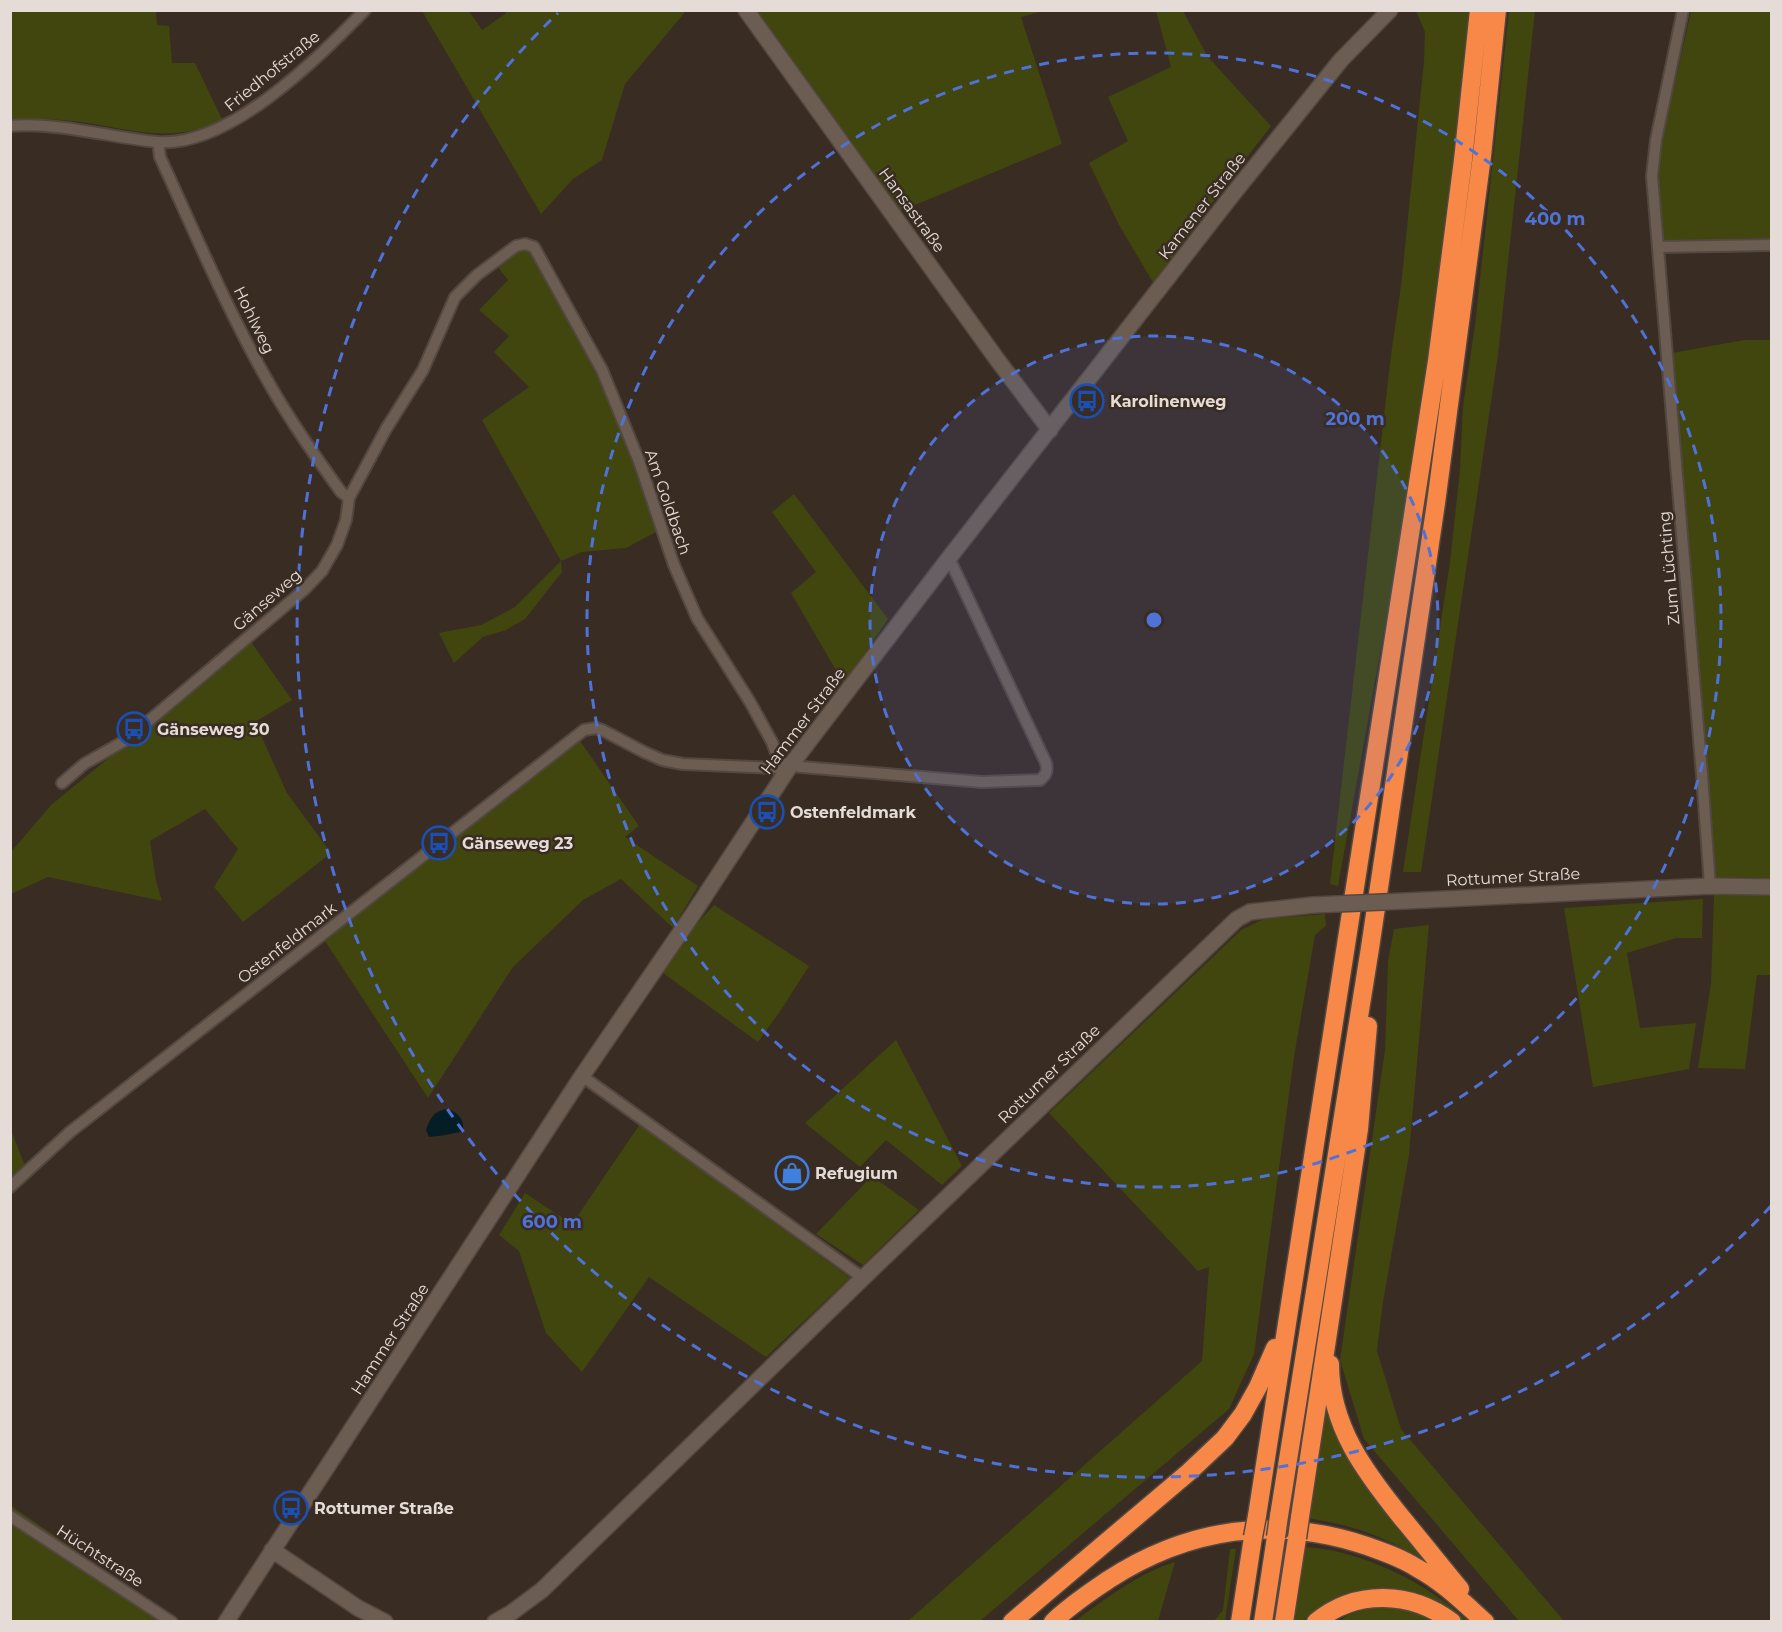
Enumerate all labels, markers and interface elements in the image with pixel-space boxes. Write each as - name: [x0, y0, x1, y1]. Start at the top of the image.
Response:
- street label: Friedhofstraße: [220, 27, 324, 115]
- street label: Kamener Straße: [1154, 149, 1250, 263]
- street label: Hansastraße: [875, 164, 949, 256]
- text: 400 m: [1525, 208, 1585, 230]
- street label: Hohlweg: [230, 283, 278, 357]
- bus stop icon: Karolinenweg: [1069, 383, 1105, 419]
- place label: Karolinenweg: [1110, 392, 1227, 411]
- text: 200 m: [1325, 408, 1385, 430]
- street label: Am Goldbach: [641, 447, 695, 557]
- street label: Zum Lüchting: [1655, 510, 1683, 626]
- street label: Gänseweg: [229, 565, 305, 635]
- centre of rings: [1144, 610, 1164, 630]
- street label: Hammer Straße: [757, 664, 849, 778]
- bus stop icon: Gänseweg 30: [116, 711, 152, 747]
- place label: Gänseweg 30: [157, 720, 270, 739]
- bus stop icon: Ostenfeldmark: [749, 794, 785, 830]
- place label: Ostenfeldmark: [790, 803, 916, 822]
- bus stop icon: Gänseweg 23: [421, 825, 457, 861]
- place label: Gänseweg 23: [462, 834, 573, 853]
- street label: Rottumer Straße: [1445, 864, 1581, 890]
- street label: Ostenfeldmark: [234, 898, 341, 988]
- street label: Rottumer Straße: [994, 1021, 1104, 1127]
- shop icon: Refugium: [774, 1155, 810, 1191]
- place label: Refugium: [815, 1164, 898, 1183]
- text: 600 m: [522, 1211, 582, 1233]
- street label: Hammer Straße: [347, 1280, 433, 1398]
- bus stop icon: Rottumer Straße: [273, 1490, 309, 1526]
- place label: Rottumer Straße: [314, 1499, 454, 1518]
- street label: Hüchtstraße: [53, 1521, 147, 1591]

